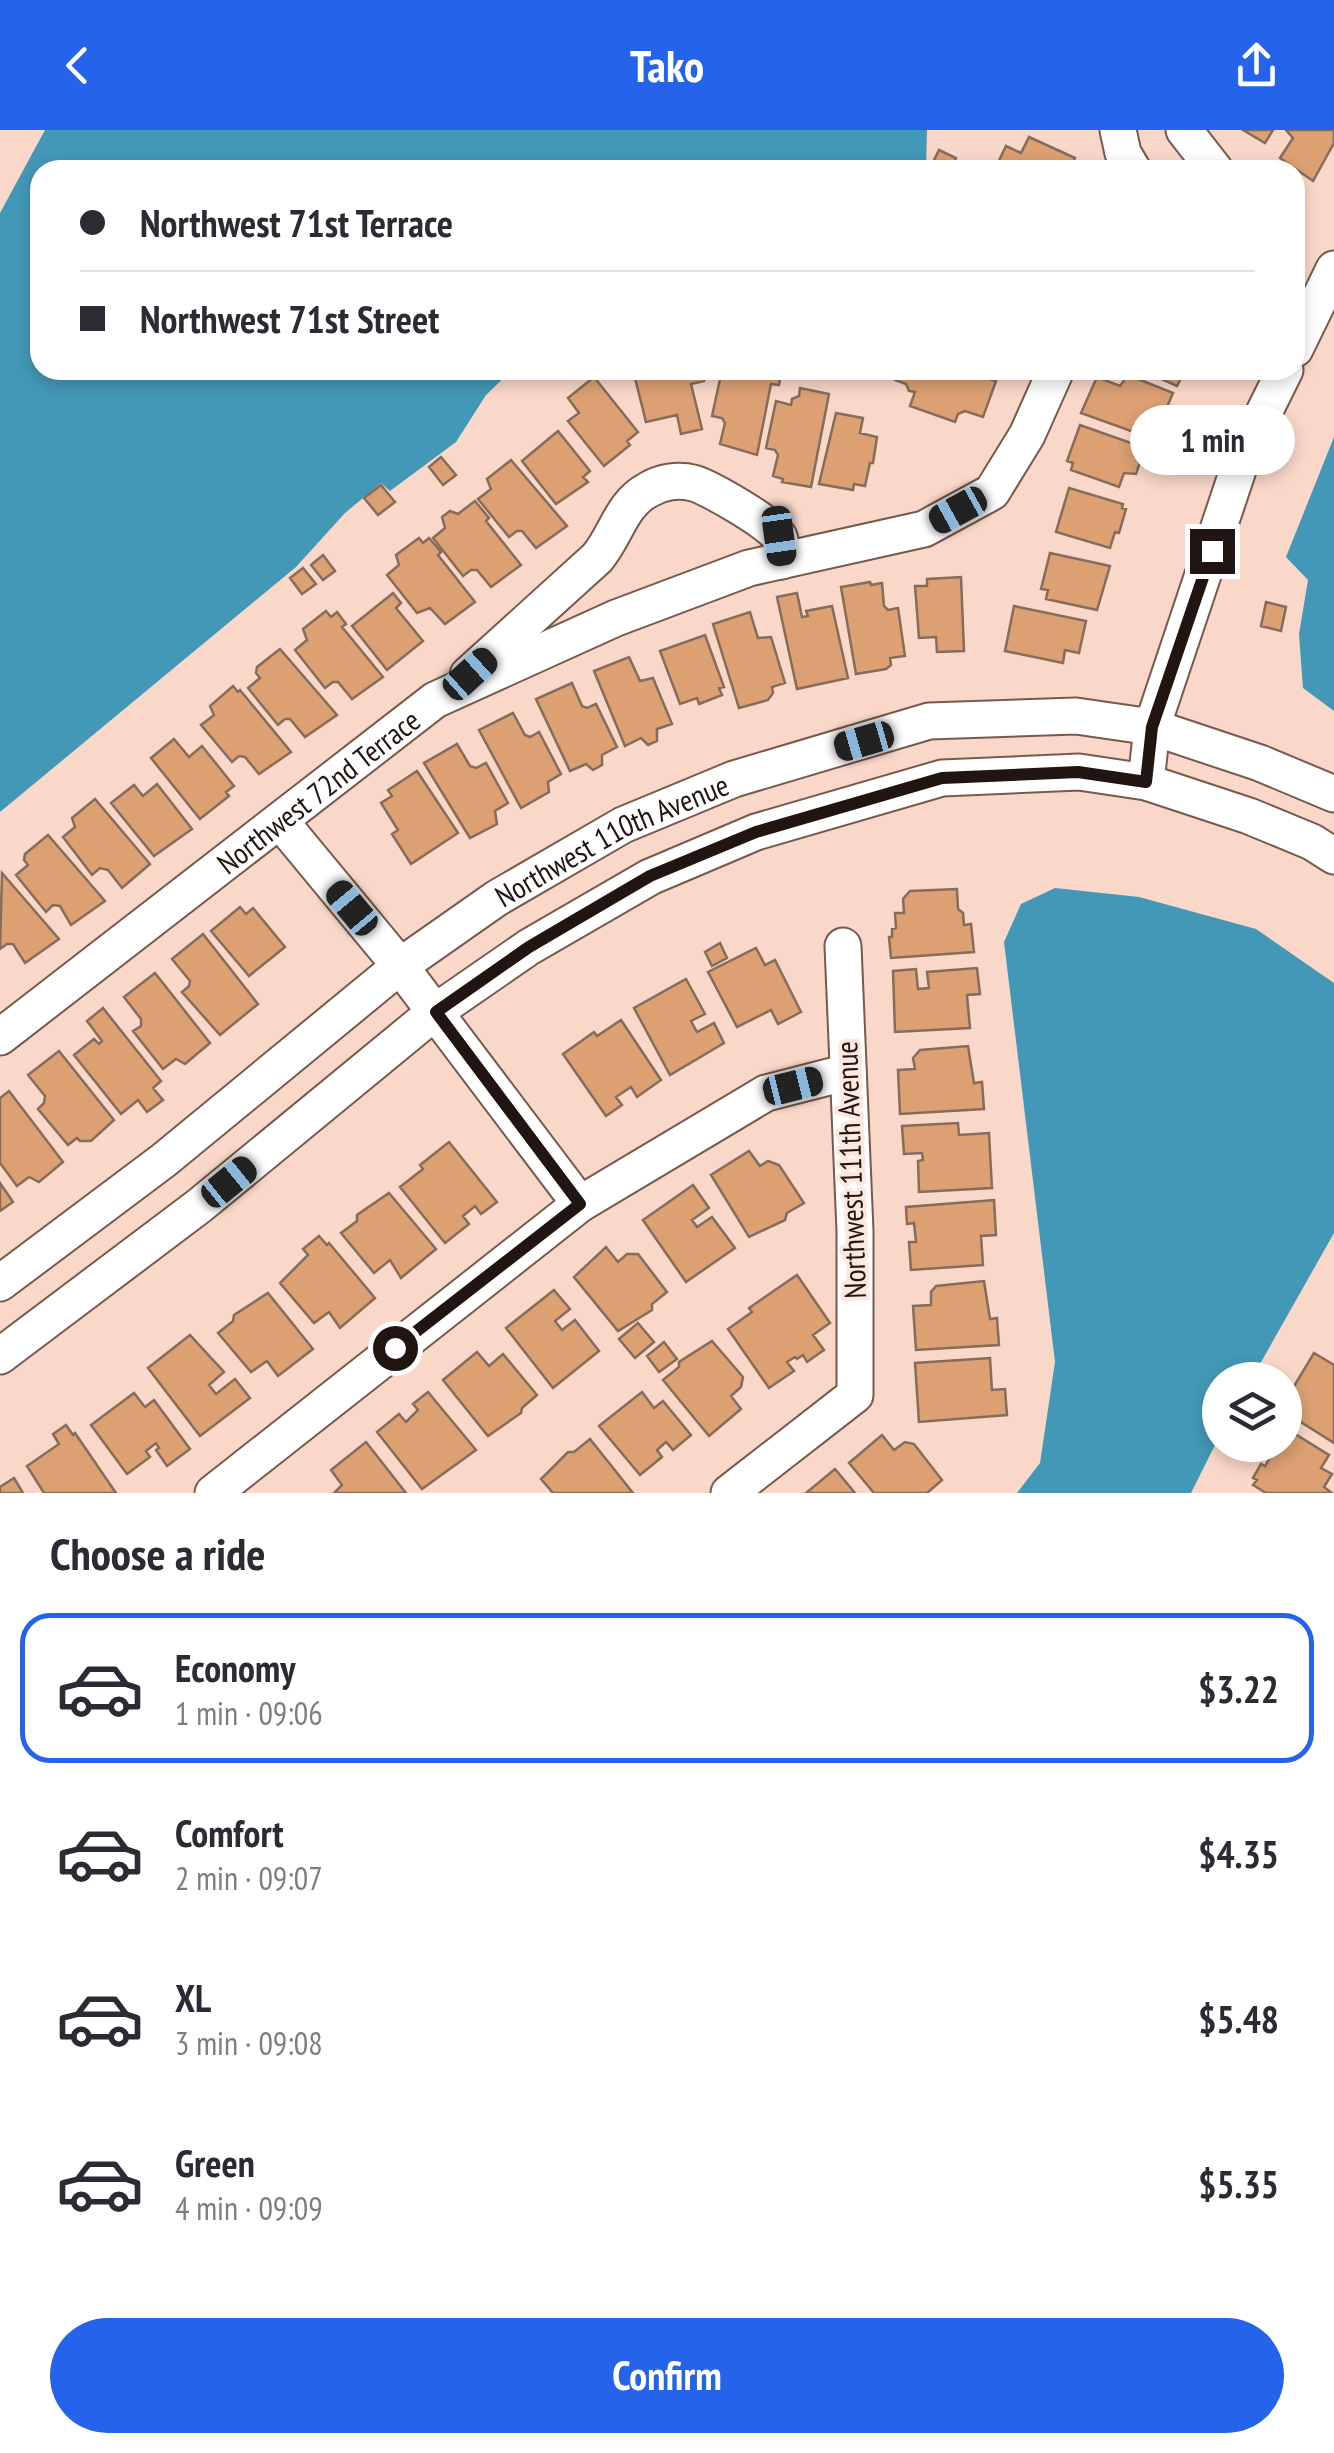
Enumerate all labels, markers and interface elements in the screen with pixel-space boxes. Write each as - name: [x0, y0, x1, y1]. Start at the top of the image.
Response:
- text: Tako: [630, 36, 704, 94]
- icon: back: [50, 38, 105, 93]
- icon: share: [1229, 38, 1284, 93]
- text: Northwest 71st Terrace: [140, 198, 453, 247]
- text: Northwest 71st Street: [140, 294, 439, 343]
- callout: 1 min: [1130, 406, 1294, 476]
- text: 1 min: [1180, 419, 1245, 461]
- car: [924, 482, 992, 538]
- car: [760, 504, 798, 568]
- route end: [1190, 529, 1235, 574]
- car: [438, 643, 502, 705]
- street label: Northwest 72nd Terrace: [208, 700, 427, 882]
- car: [831, 718, 897, 764]
- street label: Northwest 110th Avenue: [487, 764, 734, 915]
- car: [321, 875, 383, 941]
- street label: Northwest 111th Avenue: [826, 1041, 874, 1299]
- car: [760, 1064, 826, 1108]
- car: [196, 1151, 262, 1213]
- route start: [373, 1326, 418, 1371]
- map controls: [1202, 1362, 1302, 1462]
- button: layers: [1202, 1362, 1302, 1462]
- text: Choose a ride: [50, 1524, 265, 1582]
- icon: car: [55, 1643, 145, 1733]
- text: Economy: [175, 1643, 295, 1692]
- text: $3.22: [1198, 1664, 1279, 1713]
- text: 1 min · 09:06: [175, 1692, 323, 1734]
- icon: car: [55, 1808, 145, 1898]
- text: Comfort: [175, 1808, 284, 1857]
- text: $4.35: [1198, 1829, 1279, 1878]
- text: 2 min · 09:07: [175, 1857, 323, 1899]
- icon: car: [55, 1973, 145, 2063]
- text: XL: [175, 1973, 211, 2022]
- text: $5.48: [1198, 1994, 1279, 2043]
- text: 3 min · 09:08: [175, 2022, 323, 2064]
- icon: car: [55, 2138, 145, 2228]
- text: Green: [175, 2138, 255, 2187]
- text: $5.35: [1198, 2159, 1279, 2208]
- text: 4 min · 09:09: [175, 2187, 323, 2229]
- button: Confirm: [50, 2318, 1284, 2433]

